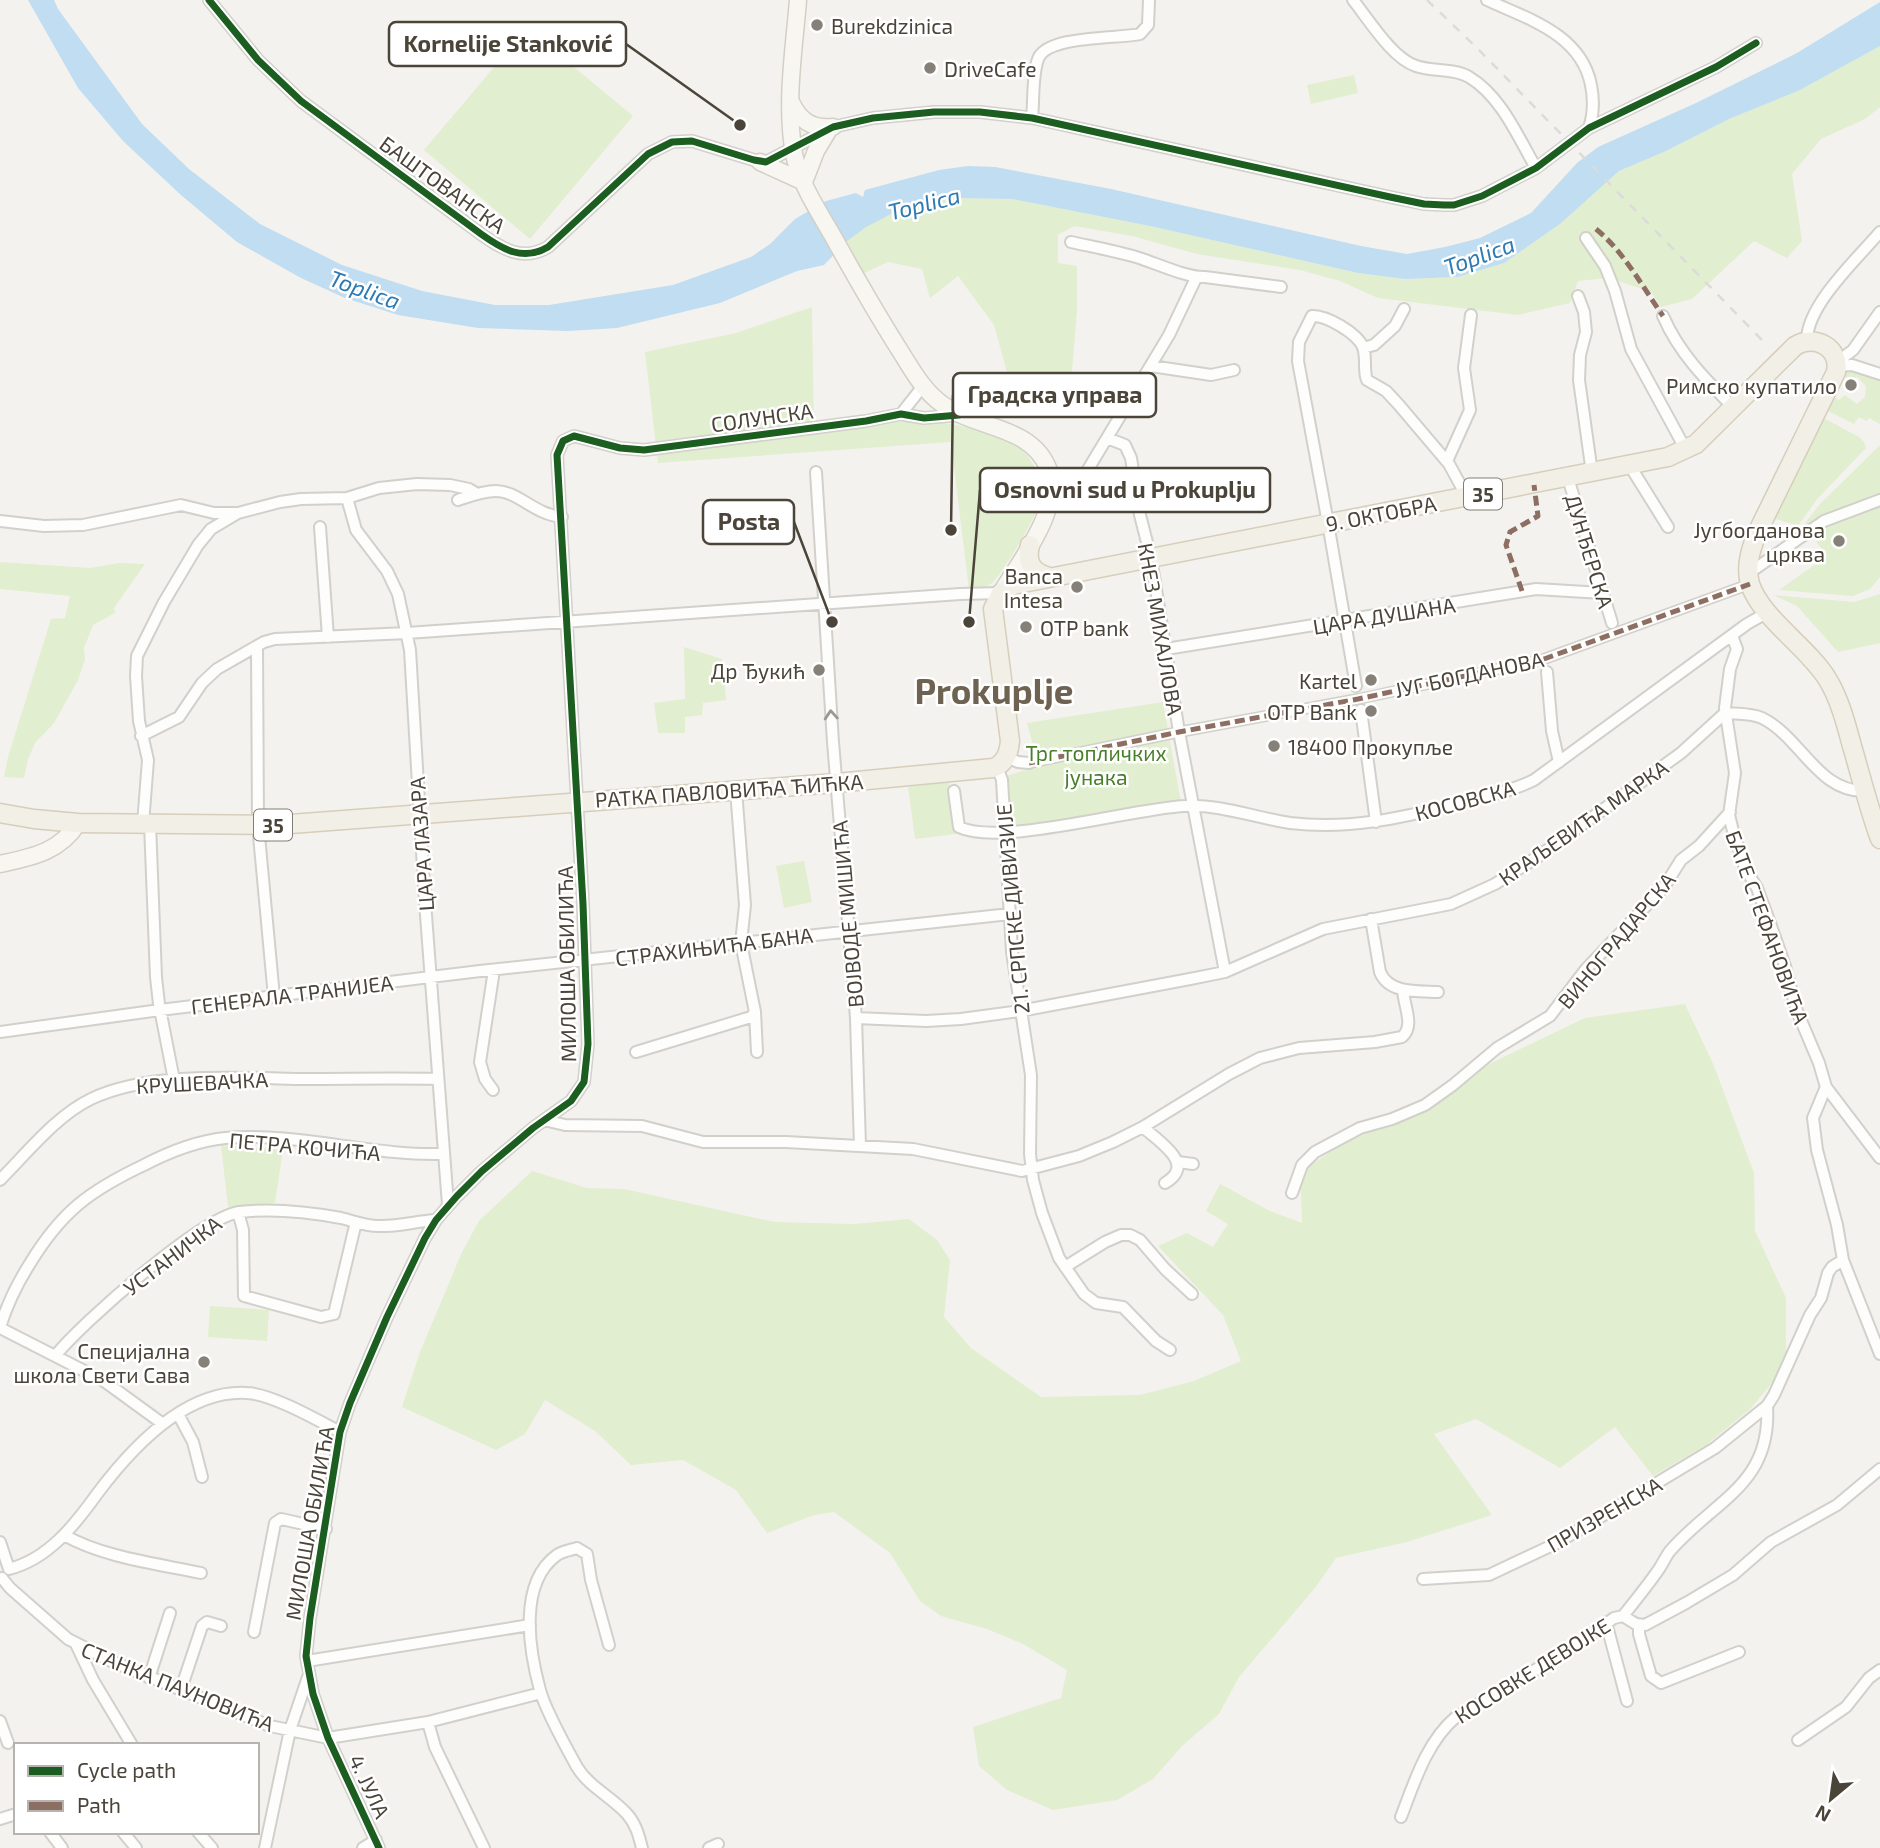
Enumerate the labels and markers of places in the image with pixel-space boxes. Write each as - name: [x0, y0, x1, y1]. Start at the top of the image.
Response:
- place label: Burekdzinica: [831, 13, 953, 38]
- marker: Burekdzinica: [809, 17, 825, 33]
- callout: Kornelije Stanković: [389, 22, 626, 66]
- place label: DriveCafe: [944, 56, 1036, 81]
- marker: DriveCafe: [922, 60, 938, 76]
- callout: Градска управа: [953, 373, 1156, 417]
- place label: Римско купатило: [1666, 373, 1837, 399]
- marker: Римско купатило: [1843, 377, 1859, 393]
- callout: Osnovni sud u Prokuplju: [980, 468, 1270, 512]
- callout: Posta: [703, 500, 794, 544]
- place label: Југбогданова црква: [1693, 517, 1825, 566]
- marker: Југбогданова црква: [1831, 533, 1847, 549]
- place label: Banca Intesa: [1004, 563, 1063, 612]
- marker: Banca Intesa: [1069, 579, 1085, 595]
- place label: OTP bank: [1040, 615, 1129, 640]
- marker: OTP bank: [1018, 619, 1034, 635]
- place label: Др Ђукић: [711, 658, 805, 684]
- marker: Др Ђукић: [811, 662, 827, 678]
- place label: Kartel: [1299, 668, 1358, 693]
- marker: Kartel: [1363, 672, 1379, 688]
- place label: OTP Bank: [1267, 699, 1357, 724]
- marker: OTP Bank: [1363, 703, 1379, 719]
- place label: 18400 Прокупље: [1288, 734, 1453, 760]
- marker: 18400 Прокупље: [1266, 738, 1282, 754]
- place label: Специјална школа Свети Сава: [13, 1338, 190, 1387]
- marker: Специјална школа Свети Сава: [196, 1354, 212, 1370]

